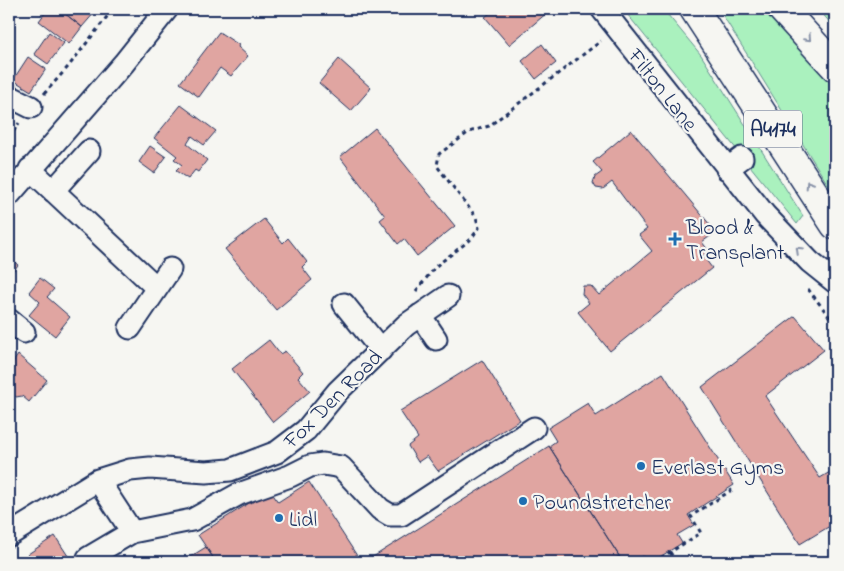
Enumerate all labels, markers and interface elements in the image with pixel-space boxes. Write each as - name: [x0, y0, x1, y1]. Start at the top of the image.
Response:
- one-way arrow: [803, 32, 812, 41]
- street label: Filton Lane: [618, 42, 704, 139]
- road number: A4174: [744, 110, 802, 148]
- one-way arrow: [806, 180, 815, 190]
- place label: Blood & Transplant: [685, 213, 785, 270]
- marker: Blood & Transplant: [668, 232, 682, 246]
- one-way arrow: [795, 247, 804, 256]
- street label: Fox Den Road: [276, 343, 391, 458]
- place label: Everlast Gyms: [651, 453, 784, 486]
- marker: Everlast Gyms: [635, 460, 647, 472]
- place label: Poundstretcher: [533, 488, 671, 520]
- marker: Poundstretcher: [517, 495, 529, 507]
- place label: Lidl: [289, 505, 317, 537]
- marker: Lidl: [273, 512, 285, 524]

